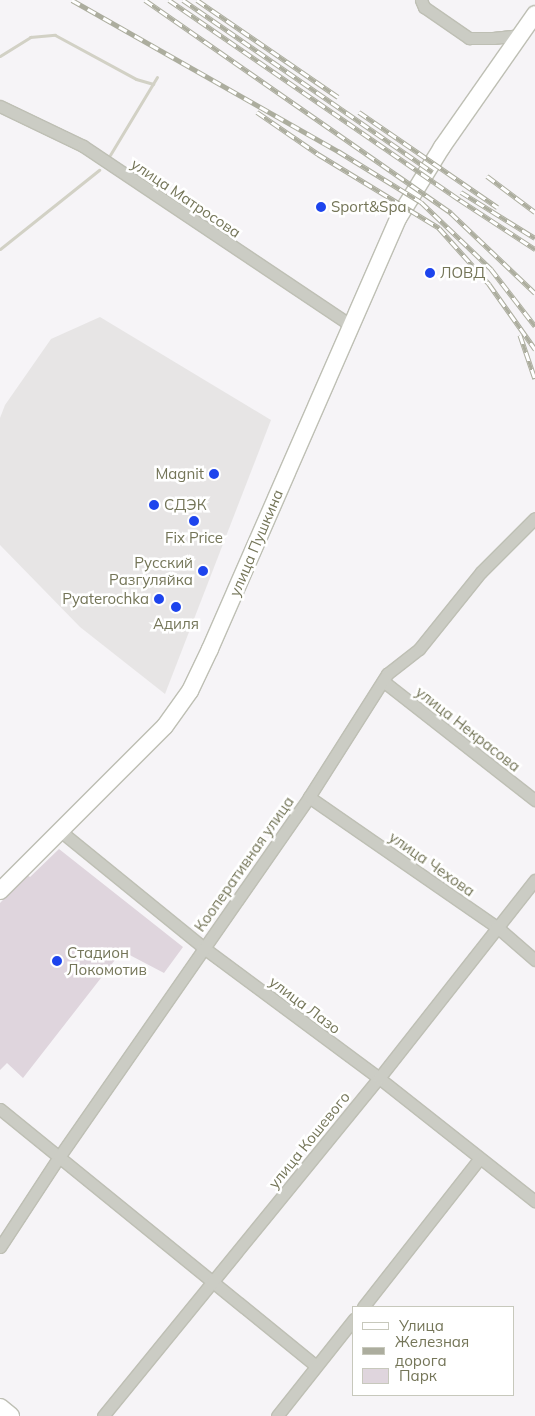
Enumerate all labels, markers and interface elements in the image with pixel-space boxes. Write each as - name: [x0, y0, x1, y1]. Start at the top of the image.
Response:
- street label: улица Матросова: [128, 155, 244, 241]
- place label: Sport&Spa: [331, 198, 406, 216]
- marker: Sport&Spa: [315, 201, 327, 213]
- place label: ЛОВД: [440, 264, 485, 282]
- marker: ЛОВД: [424, 267, 436, 279]
- place label: Magnit: [155, 465, 204, 483]
- marker: Magnit: [208, 468, 220, 480]
- street label: улица Пушкина: [225, 487, 287, 599]
- place label: СДЭК: [164, 496, 206, 514]
- marker: СДЭК: [148, 499, 160, 511]
- marker: Fix Price: [188, 515, 200, 527]
- place label: Fix Price: [165, 529, 223, 547]
- place label: Русский Разгуляйка: [109, 553, 193, 588]
- marker: Русский Разгуляйка: [197, 565, 209, 577]
- place label: Pyaterochka: [62, 590, 149, 608]
- marker: Pyaterochka: [153, 593, 165, 605]
- marker: Адиля: [170, 601, 182, 613]
- place label: Адиля: [153, 615, 199, 633]
- street label: улица Некрасова: [412, 683, 524, 775]
- street label: Кооперативная улица: [191, 793, 297, 935]
- street label: улица Чехова: [386, 828, 478, 900]
- place label: Стадион Локомотив: [67, 943, 147, 978]
- marker: Стадион Локомотив: [51, 955, 63, 967]
- street label: улица Лазо: [266, 972, 344, 1038]
- street label: улица Кошевого: [265, 1088, 353, 1192]
- legend: [352, 1306, 515, 1396]
- text: Улица: [399, 1316, 444, 1335]
- text: Железная дорога: [395, 1332, 469, 1370]
- text: Парк: [399, 1366, 437, 1385]

